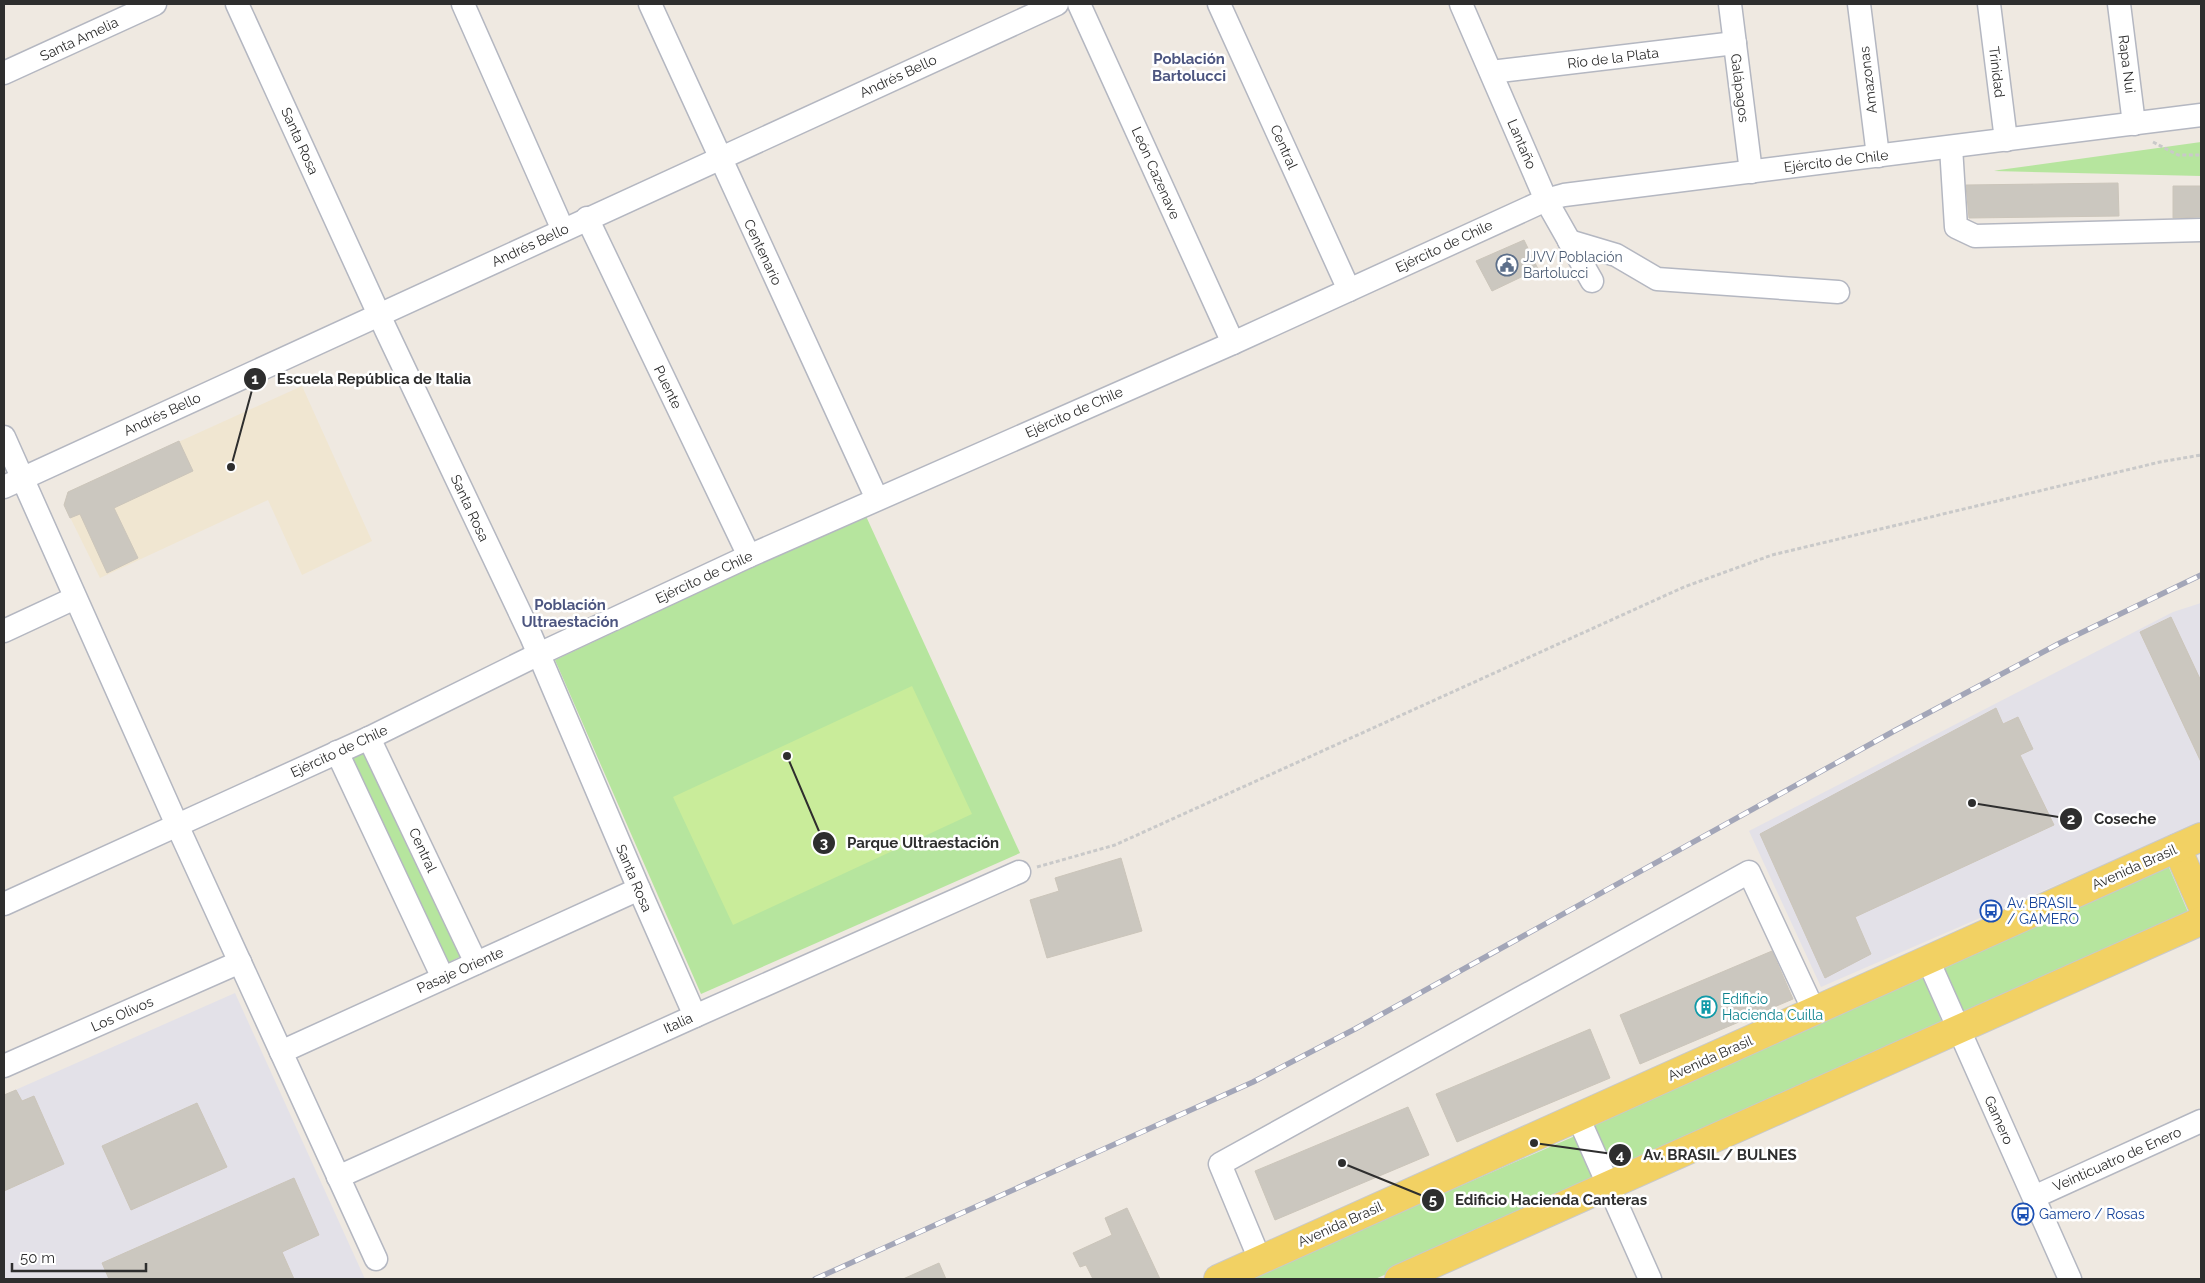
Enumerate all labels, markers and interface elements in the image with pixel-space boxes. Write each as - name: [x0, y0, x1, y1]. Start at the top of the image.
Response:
- street label: Santa Amelia: [37, 14, 121, 64]
- street label: Rapa Nui: [2115, 34, 2139, 94]
- street label: Río de la Plata: [1566, 44, 1660, 72]
- street label: Amazonas: [1856, 45, 1880, 115]
- street label: Trinidad: [1986, 45, 2008, 99]
- district label: Población Bartolucci: [1152, 50, 1226, 85]
- street label: Andrés Bello: [857, 51, 939, 101]
- street label: Galápagos: [1728, 53, 1752, 124]
- street label: Santa Rosa: [278, 105, 322, 177]
- street label: Lantaño: [1504, 117, 1540, 171]
- street label: Central: [1267, 122, 1301, 172]
- street label: León Cazenave: [1128, 124, 1184, 222]
- street label: Ejército de Chile: [1783, 147, 1889, 175]
- street label: Centenario: [741, 217, 785, 287]
- street label: Ejército de Chile: [1393, 217, 1495, 275]
- street label: Andrés Bello: [489, 220, 571, 270]
- place label: JJVV Población Bartolucci: [1523, 249, 1623, 281]
- public building icon: JJVV Población Bartolucci: [1495, 253, 1519, 277]
- street label: Puente: [651, 363, 685, 411]
- callout: Escuela República de Italia: [242, 364, 482, 394]
- text: 1: [251, 370, 259, 388]
- text: Escuela República de Italia: [277, 370, 472, 388]
- street label: Ejército de Chile: [1023, 383, 1125, 441]
- street label: Andrés Bello: [121, 389, 203, 439]
- street label: Santa Rosa: [448, 472, 492, 544]
- street label: Ejército de Chile: [653, 548, 755, 606]
- district label: Población Ultraestación: [521, 596, 619, 631]
- street label: Ejército de Chile: [288, 722, 390, 780]
- callout: Coseche: [2059, 804, 2166, 834]
- text: 2: [2067, 810, 2075, 828]
- text: Coseche: [2094, 810, 2156, 828]
- street label: Central: [406, 825, 440, 875]
- callout: Parque Ultraestación: [812, 828, 1009, 858]
- text: 3: [820, 834, 828, 852]
- text: Parque Ultraestación: [847, 834, 999, 852]
- street label: Avenida Brasil: [2089, 841, 2179, 893]
- street label: Santa Rosa: [613, 842, 655, 914]
- place label: Av. BRASIL / GAMERO: [2007, 895, 2079, 927]
- bus stop icon: Av. BRASIL / GAMERO: [1979, 899, 2003, 923]
- street label: Pasaje Oriente: [414, 944, 506, 996]
- place label: Edificio Hacienda Cuilla: [1722, 991, 1823, 1023]
- street label: Los Olivos: [88, 993, 156, 1035]
- building icon: Edificio Hacienda Cuilla: [1694, 995, 1718, 1019]
- street label: Italia: [661, 1010, 695, 1036]
- street label: Avenida Brasil: [1665, 1032, 1755, 1084]
- street label: Gamero: [1981, 1093, 2017, 1147]
- street label: Veinticuatro de Enero: [2050, 1123, 2184, 1195]
- callout: Av. BRASIL / BULNES: [1608, 1140, 1807, 1170]
- text: 4: [1616, 1146, 1625, 1164]
- text: Av. BRASIL / BULNES: [1643, 1146, 1797, 1164]
- callout: Edificio Hacienda Canteras: [1420, 1185, 1657, 1215]
- text: 5: [1429, 1191, 1437, 1209]
- text: Edificio Hacienda Canteras: [1455, 1191, 1647, 1209]
- street label: Avenida Brasil: [1295, 1198, 1385, 1250]
- bus stop icon: Gamero / Rosas: [2011, 1202, 2035, 1226]
- place label: Gamero / Rosas: [2039, 1206, 2145, 1222]
- scale bar: [12, 1240, 146, 1272]
- text: 50 m: [20, 1249, 55, 1267]

